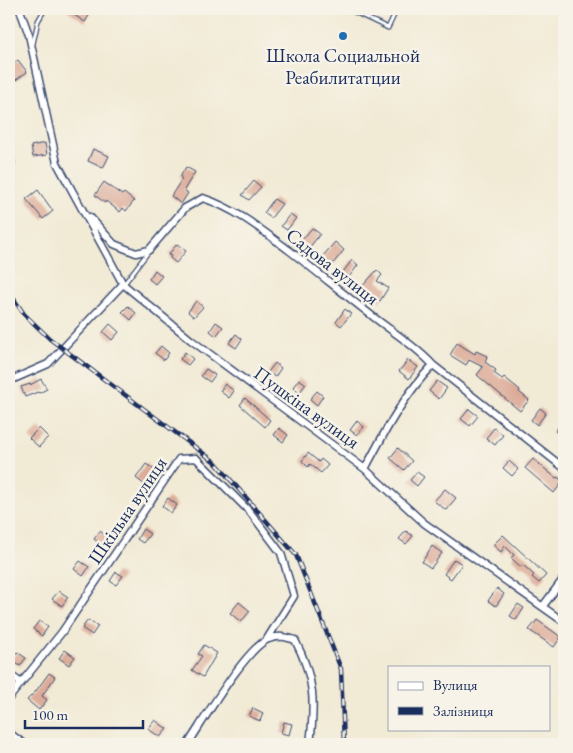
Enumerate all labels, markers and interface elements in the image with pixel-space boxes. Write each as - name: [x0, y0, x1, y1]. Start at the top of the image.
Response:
- marker: Школа Социальной Реабилитатции: [337, 30, 349, 42]
- place label: Школа Социальной Реабилитатции: [266, 43, 420, 90]
- street label: Садова вулиця: [281, 222, 385, 311]
- street label: Пушкіна вулиця: [249, 360, 365, 455]
- street label: Шкільна вулиця: [82, 451, 173, 569]
- legend: [388, 666, 550, 730]
- text: Вулиця: [433, 675, 478, 694]
- scale bar: [25, 698, 142, 730]
- text: Залізниця: [433, 701, 494, 720]
- text: 100 m: [32, 705, 69, 724]

